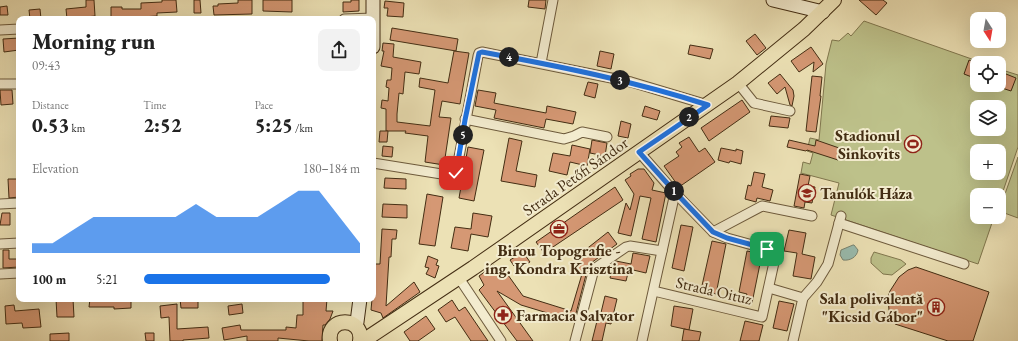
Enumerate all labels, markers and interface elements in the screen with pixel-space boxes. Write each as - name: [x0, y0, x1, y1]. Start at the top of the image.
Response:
- north arrow: [970, 12, 1006, 48]
- map controls: [970, 12, 1006, 224]
- text: Morning run: [32, 27, 156, 56]
- button: share: [318, 29, 360, 71]
- pin: 4: [499, 47, 519, 67]
- text: 4: [506, 50, 512, 64]
- button: locate: [970, 56, 1006, 92]
- text: 09:43: [32, 57, 60, 74]
- pin: 3: [610, 70, 630, 90]
- text: 3: [617, 73, 623, 87]
- text: Distance: [32, 98, 69, 112]
- text: Time: [143, 98, 166, 112]
- text: Pace: [255, 98, 273, 112]
- button: layers: [970, 100, 1006, 136]
- pin: 2: [679, 107, 699, 127]
- text: 2: [686, 110, 692, 124]
- text: 0.53: [32, 112, 69, 138]
- text: 2:52: [143, 112, 182, 138]
- text: 5:25: [255, 112, 293, 138]
- text: km: [69, 121, 85, 135]
- text: /km: [293, 121, 313, 135]
- pin: 5: [453, 125, 473, 145]
- place label: Stadionul Sinkovits: [835, 125, 900, 164]
- text: 5: [460, 128, 466, 142]
- street label: Strada Petőfi Sándor: [518, 132, 633, 221]
- sports icon: Stadionul Sinkovits: [903, 134, 923, 154]
- button: +: [970, 144, 1006, 180]
- pin: [439, 156, 473, 190]
- text: Elevation: [32, 160, 79, 177]
- text: 180–184 m: [303, 160, 360, 177]
- icon: check: [445, 162, 467, 184]
- pin: 1: [664, 181, 684, 201]
- school or university icon: Tanulók Háza: [797, 183, 817, 203]
- place label: Tanulók Háza: [820, 183, 913, 204]
- text: 1: [671, 184, 677, 198]
- button: −: [970, 188, 1006, 224]
- office icon: Birou Topografie - ing. Kondra Krisztina: [549, 219, 569, 239]
- pin: [750, 232, 784, 266]
- icon: arrive: [756, 238, 778, 260]
- place label: Birou Topografie - ing. Kondra Krisztina: [485, 240, 634, 279]
- text: 100 m: [32, 271, 66, 288]
- text: 5:21: [96, 271, 118, 288]
- street label: Strada Oituz: [674, 272, 754, 309]
- place label: Sala polivalentă "Kicsid Gábor": [820, 288, 924, 327]
- building icon: Sala polivalentă "Kicsid Gábor": [926, 297, 946, 317]
- pharmacy icon: Farmacia Salvator: [493, 305, 513, 325]
- place label: Farmacia Salvator: [516, 305, 635, 326]

